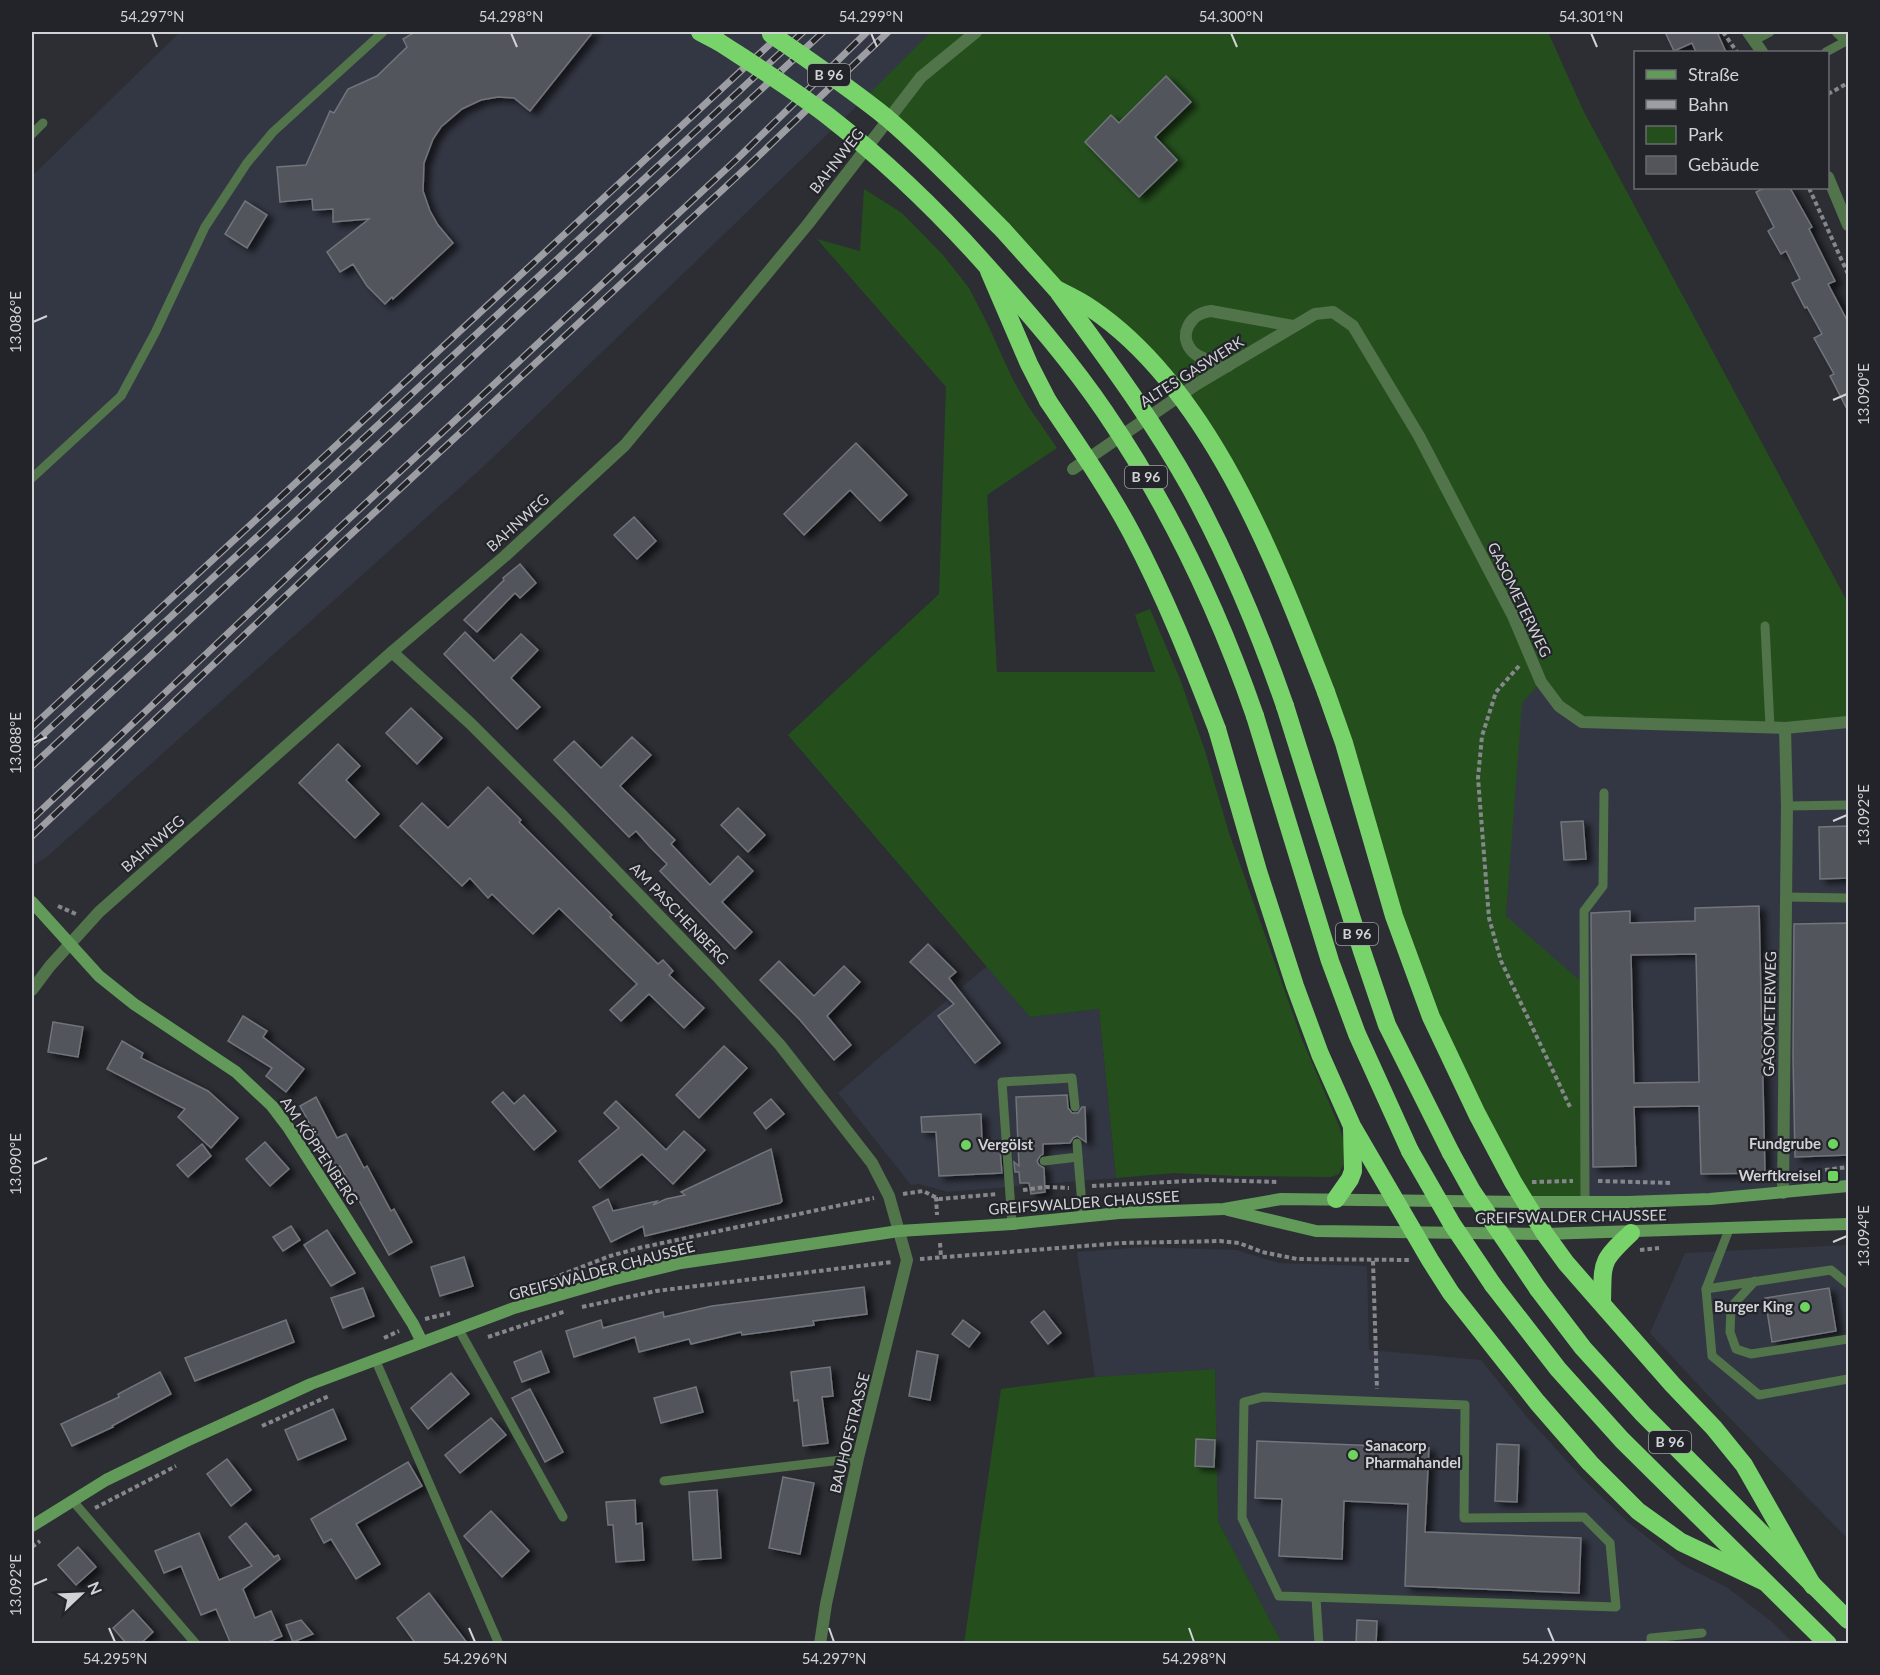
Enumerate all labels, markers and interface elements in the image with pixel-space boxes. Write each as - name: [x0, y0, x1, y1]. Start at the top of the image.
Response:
- text: 54.297°N: [120, 7, 184, 25]
- text: 54.298°N: [479, 7, 543, 25]
- text: 54.299°N: [839, 7, 903, 25]
- text: 54.300°N: [1199, 7, 1263, 25]
- text: 54.301°N: [1559, 7, 1623, 25]
- legend: [1634, 51, 1829, 189]
- text: Straße: [1688, 63, 1739, 85]
- road number: B 96: [808, 64, 850, 86]
- text: Bahn: [1688, 93, 1729, 115]
- text: Park: [1688, 123, 1724, 145]
- street label: BAHNWEG: [805, 124, 867, 196]
- text: Gebäude: [1688, 153, 1759, 175]
- text: 13.086°E: [6, 291, 24, 353]
- street label: ALTES GASWERK: [1136, 332, 1247, 410]
- text: 13.090°E: [1854, 363, 1872, 425]
- road number: B 96: [1125, 466, 1167, 488]
- street label: BAHNWEG: [483, 490, 552, 555]
- street label: GASOMETERWEG: [1484, 539, 1555, 660]
- text: 13.088°E: [6, 712, 24, 774]
- text: 13.092°E: [1854, 784, 1872, 846]
- street label: BAHNWEG: [117, 811, 188, 875]
- street label: AM PASCHENBERG: [626, 859, 733, 968]
- road number: B 96: [1336, 923, 1378, 945]
- street label: GASOMETERWEG: [1759, 951, 1779, 1077]
- street label: AM KÖPPENBERG: [277, 1093, 363, 1208]
- text: 13.090°E: [6, 1133, 24, 1195]
- place label: Fundgrube: [1749, 1134, 1821, 1152]
- place label: Vergölst: [977, 1135, 1033, 1153]
- marker: Fundgrube: [1826, 1137, 1840, 1151]
- marker: Vergölst: [959, 1138, 973, 1152]
- place label: Werftkreisel: [1738, 1166, 1821, 1184]
- marker: Werftkreisel: [1826, 1169, 1840, 1183]
- street label: GREIFSWALDER CHAUSSEE: [988, 1186, 1180, 1218]
- street label: GREIFSWALDER CHAUSSEE: [1475, 1205, 1667, 1227]
- text: 13.094°E: [1854, 1205, 1872, 1267]
- street label: GREIFSWALDER CHAUSSEE: [507, 1237, 697, 1304]
- place label: Burger King: [1714, 1297, 1793, 1315]
- marker: Burger King: [1798, 1300, 1812, 1314]
- street label: BAUHOFSTRASSE: [825, 1371, 873, 1495]
- road number: B 96: [1649, 1431, 1691, 1453]
- place label: Sanacorp Pharmahandel: [1365, 1436, 1461, 1471]
- marker: Sanacorp Pharmahandel: [1346, 1448, 1360, 1462]
- text: 13.092°E: [6, 1554, 24, 1616]
- north arrow: [51, 1564, 111, 1624]
- text: N: [84, 1579, 106, 1597]
- text: 54.295°N: [83, 1649, 147, 1667]
- text: 54.296°N: [443, 1649, 507, 1667]
- text: 54.297°N: [802, 1649, 866, 1667]
- text: 54.298°N: [1162, 1649, 1226, 1667]
- text: 54.299°N: [1522, 1649, 1586, 1667]

